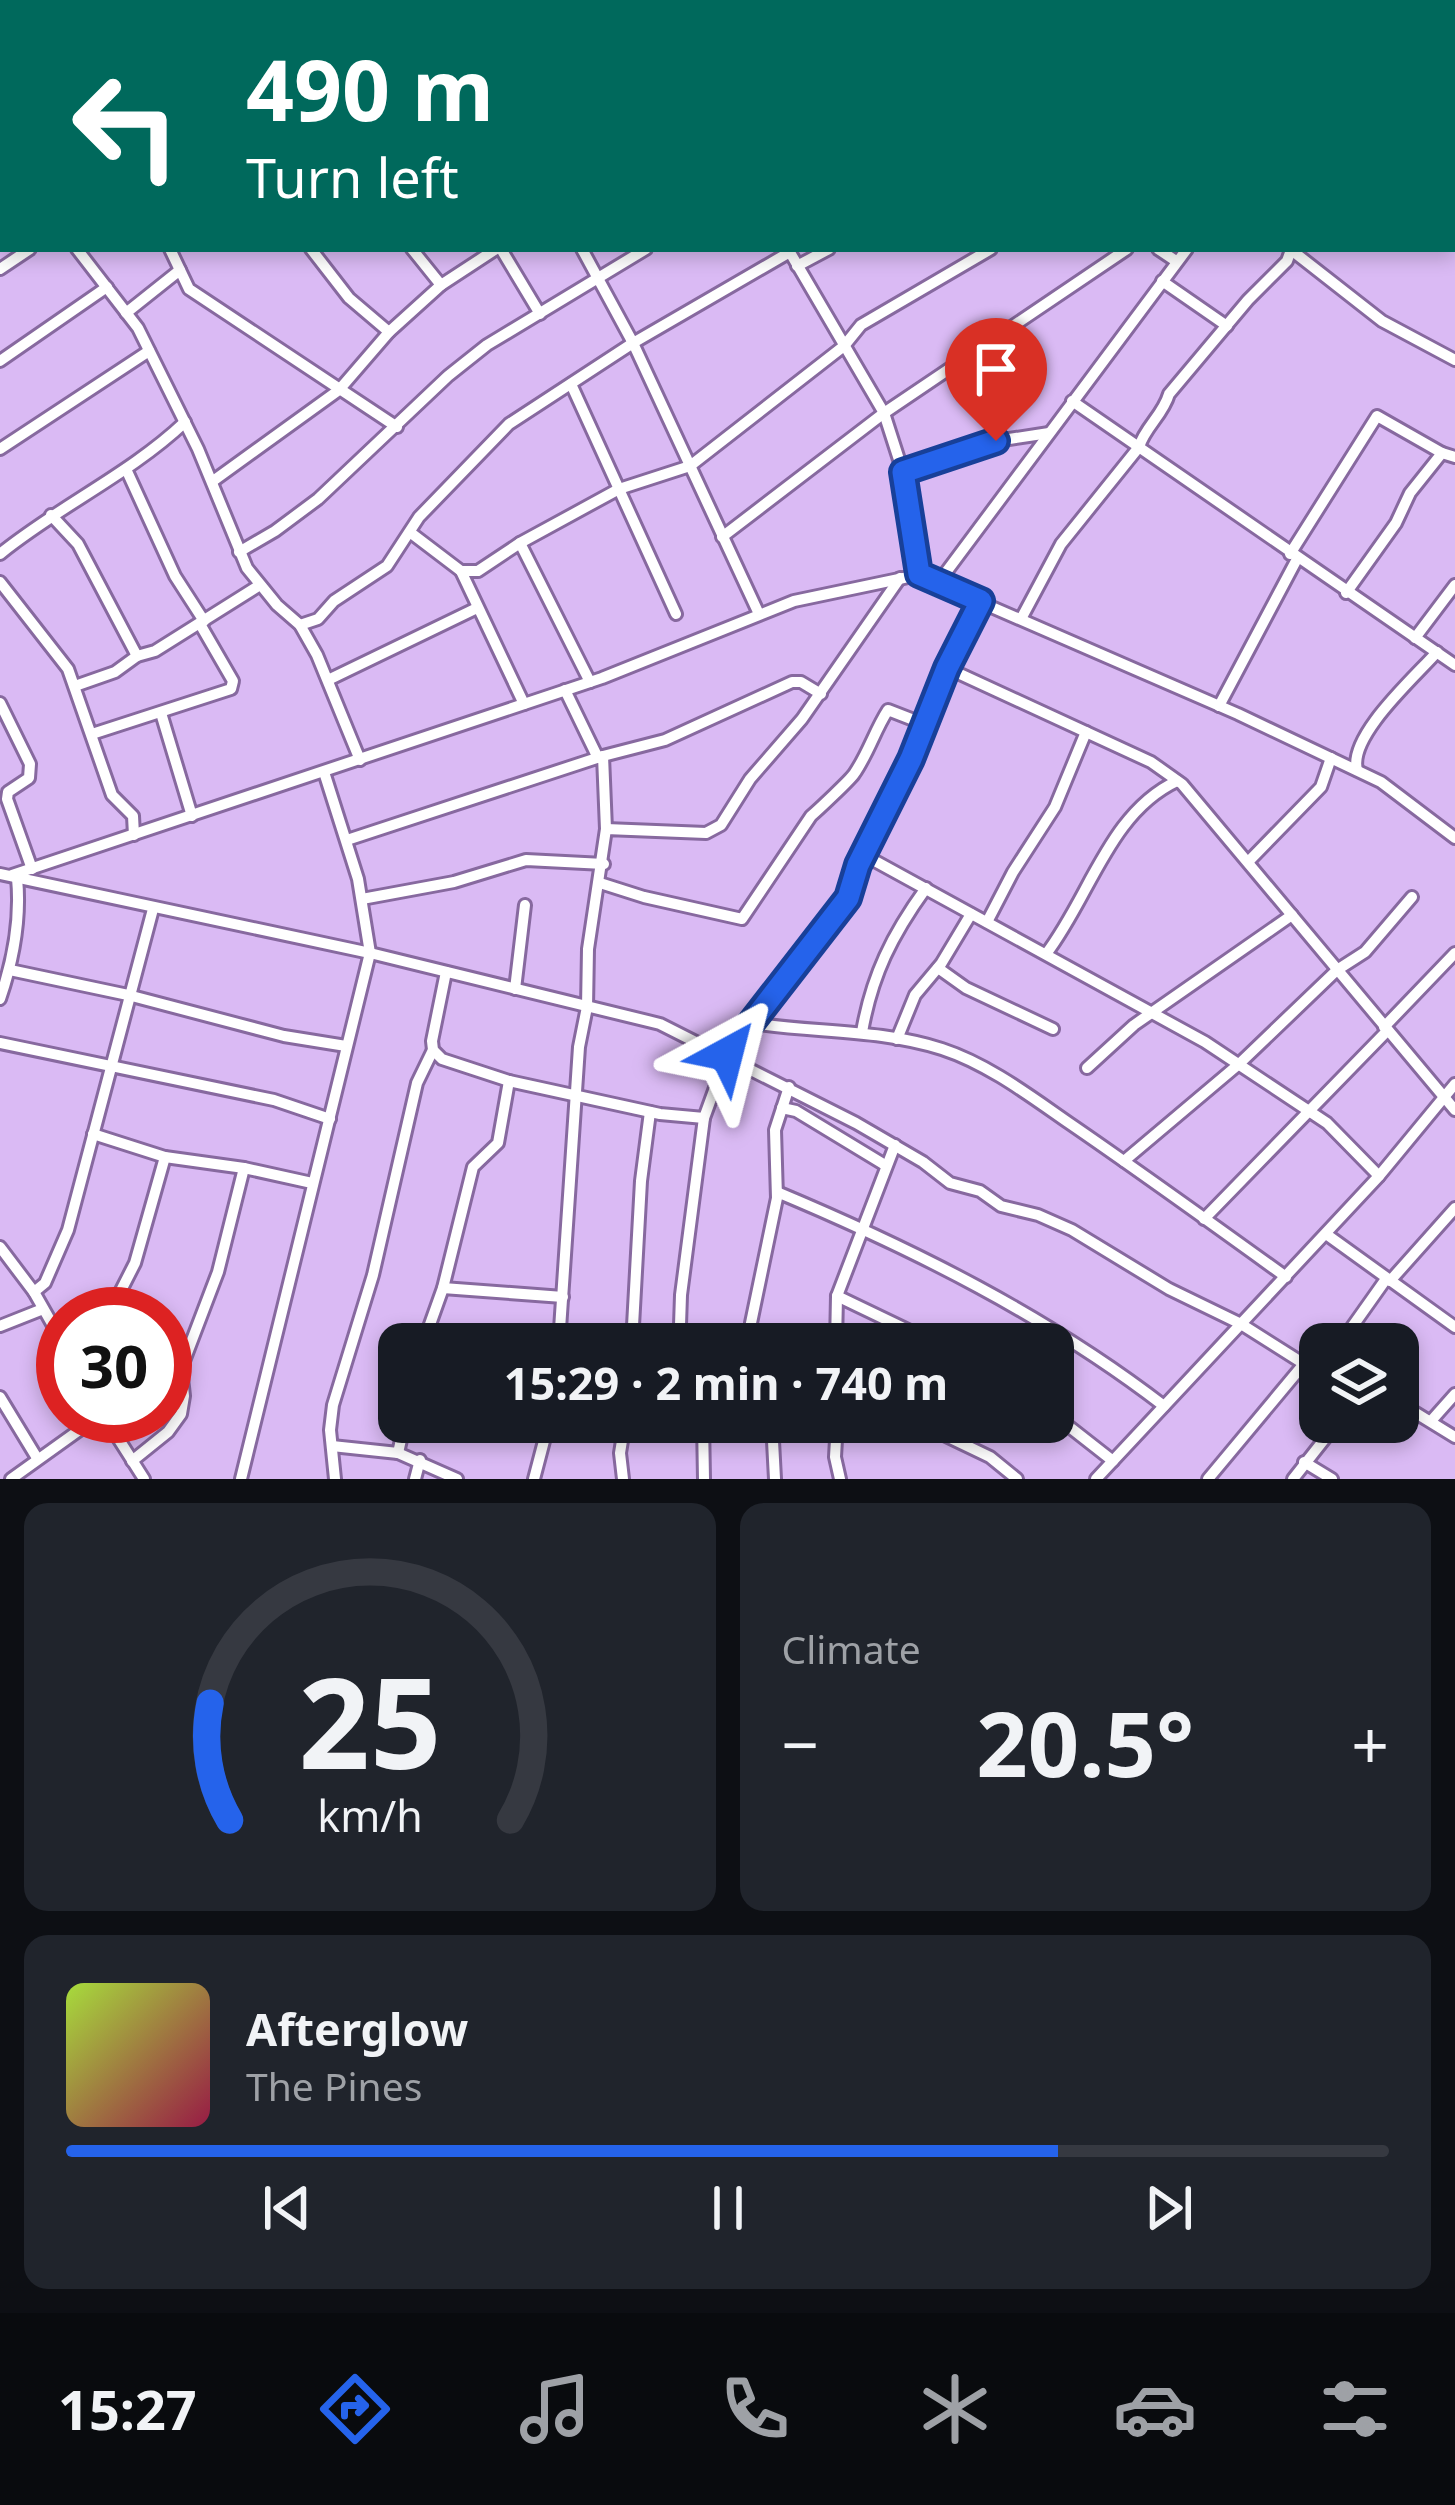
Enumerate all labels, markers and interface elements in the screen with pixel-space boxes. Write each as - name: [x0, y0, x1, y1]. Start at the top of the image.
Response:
- text: 490 m: [246, 31, 494, 146]
- icon: left: [48, 48, 204, 204]
- text: Turn left: [246, 140, 459, 214]
- pin: [945, 318, 1047, 441]
- icon: arrive: [963, 336, 1029, 402]
- position arrow: [664, 991, 790, 1117]
- speed limit sign: 30: [36, 1287, 192, 1443]
- map controls: [1299, 1323, 1419, 1443]
- button: layers: [1299, 1323, 1419, 1443]
- text: 15:29 · 2 min · 740 m: [504, 1352, 948, 1413]
- text: Climate: [782, 1622, 921, 1675]
- text: 25: [298, 1636, 441, 1806]
- text: 20.5°: [976, 1681, 1194, 1803]
- text: −: [782, 1698, 819, 1788]
- text: +: [1351, 1698, 1389, 1788]
- text: km/h: [317, 1786, 422, 1845]
- text: Afterglow: [246, 1998, 468, 2059]
- text: The Pines: [246, 2059, 422, 2112]
- icon: previous: [254, 2175, 320, 2241]
- icon: pause: [695, 2175, 761, 2241]
- icon: next: [1136, 2175, 1202, 2241]
- icon: directions: [313, 2367, 397, 2451]
- icon: music: [513, 2367, 597, 2451]
- icon: phone: [713, 2367, 797, 2451]
- icon: climate: [913, 2367, 997, 2451]
- icon: car: [1113, 2367, 1197, 2451]
- icon: filters: [1313, 2367, 1397, 2451]
- text: 15:27: [58, 2372, 197, 2446]

